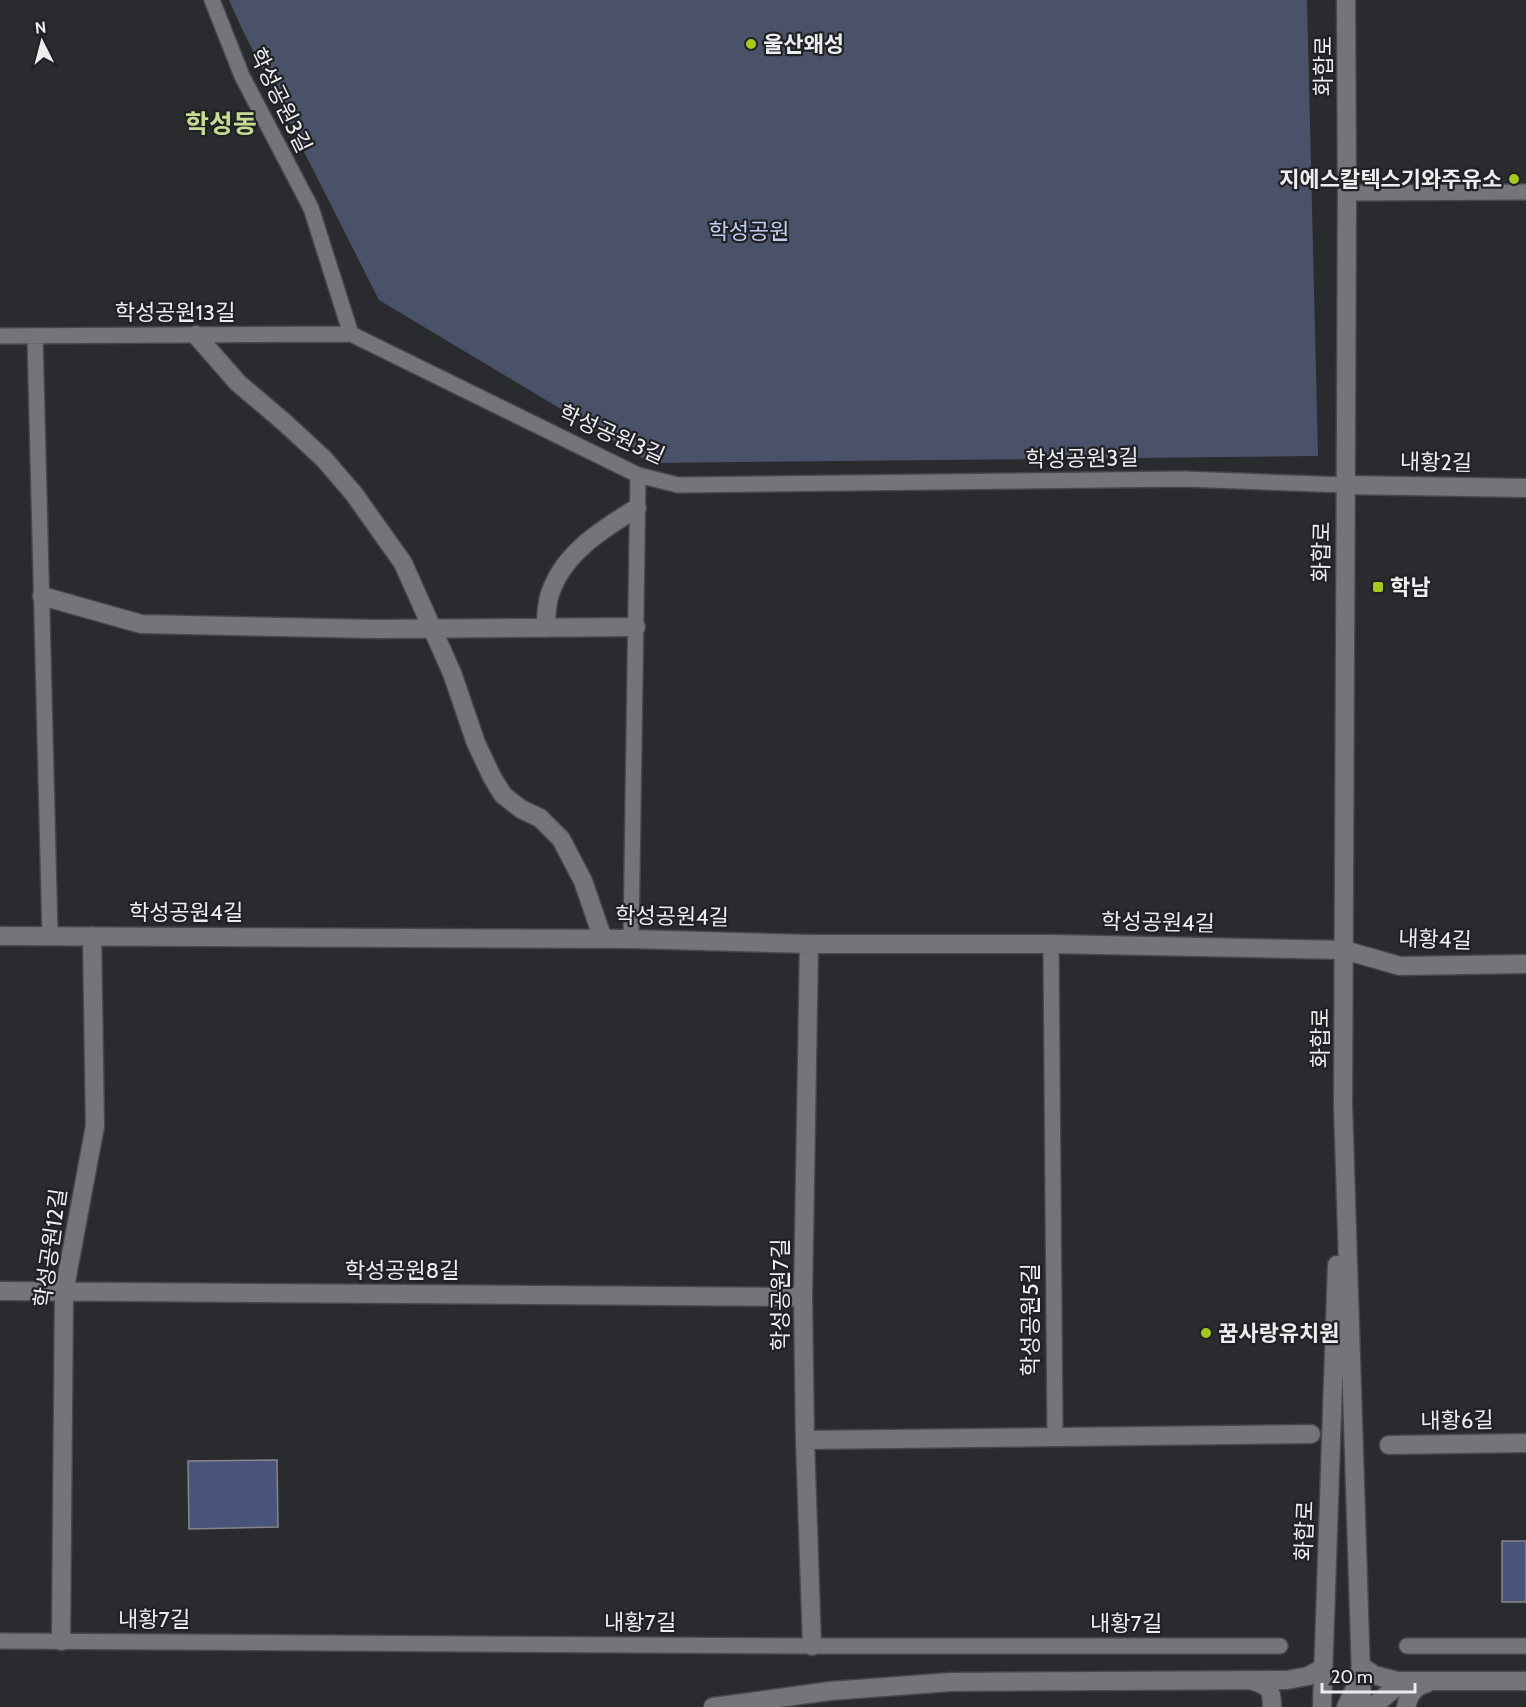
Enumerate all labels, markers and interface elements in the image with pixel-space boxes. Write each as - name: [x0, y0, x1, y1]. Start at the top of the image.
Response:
- north arrow: [12, 12, 72, 72]
- text: N: [34, 18, 47, 38]
- place label: 울산왜성: [763, 31, 844, 58]
- street label: 화합로: [1310, 36, 1337, 96]
- marker: 울산왜성: [744, 37, 758, 51]
- street label: 학성공원3길: [244, 43, 317, 157]
- district label: 학성동: [185, 108, 257, 140]
- place label: 지에스칼텍스기와주유소: [1279, 166, 1502, 193]
- marker: 지에스칼텍스기와주유소: [1507, 172, 1521, 186]
- park label: 학성공원: [709, 218, 789, 245]
- street label: 학성공원13길: [115, 299, 235, 326]
- street label: 학성공원3길: [555, 399, 669, 470]
- street label: 학성공원3길: [1025, 444, 1139, 473]
- street label: 내황2길: [1400, 448, 1472, 477]
- street label: 화합로: [1307, 521, 1336, 583]
- place label: 학남: [1390, 574, 1430, 601]
- marker: 학남: [1371, 580, 1385, 594]
- street label: 학성공원4길: [129, 899, 243, 926]
- street label: 학성공원4길: [615, 902, 729, 931]
- street label: 학성공원4길: [1101, 908, 1215, 937]
- street label: 내황4길: [1398, 925, 1472, 954]
- street label: 화합로: [1307, 1008, 1334, 1068]
- street label: 학성공원12길: [29, 1187, 72, 1309]
- street label: 학성공원7길: [767, 1239, 794, 1351]
- street label: 학성공원8길: [345, 1257, 459, 1284]
- street label: 학성공원5길: [1017, 1263, 1044, 1377]
- place label: 꿈사랑유치원: [1218, 1320, 1339, 1347]
- marker: 꿈사랑유치원: [1199, 1326, 1213, 1340]
- street label: 내황6길: [1420, 1406, 1494, 1435]
- street label: 화합로: [1290, 1500, 1319, 1562]
- street label: 내황7길: [118, 1606, 190, 1633]
- street label: 내황7길: [604, 1609, 676, 1636]
- street label: 내황7길: [1090, 1610, 1162, 1637]
- scale bar: [1322, 1656, 1415, 1694]
- text: 20 m: [1331, 1666, 1373, 1688]

